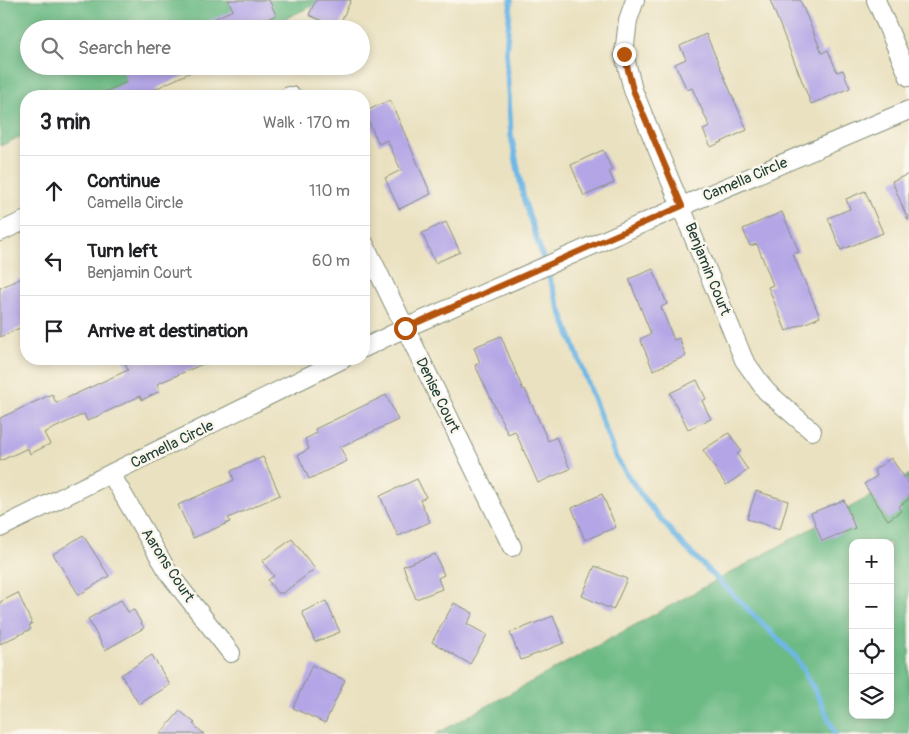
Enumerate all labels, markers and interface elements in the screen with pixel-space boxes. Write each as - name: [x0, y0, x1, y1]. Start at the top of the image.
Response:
- search box: [20, 20, 370, 75]
- icon: search: [38, 34, 66, 62]
- text: Search here: [78, 36, 171, 60]
- route end: [613, 43, 636, 66]
- text: 3 min: [40, 109, 90, 136]
- text: Walk · 170 m: [263, 113, 350, 133]
- street label: Camella Circle: [700, 153, 791, 206]
- text: Continue: [87, 169, 160, 193]
- icon: ahead: [40, 177, 68, 205]
- text: 110 m: [309, 181, 350, 201]
- text: Camella Circle: [87, 193, 183, 213]
- street label: Benjamin Court: [680, 220, 735, 319]
- text: Turn left: [87, 239, 157, 263]
- icon: left: [40, 247, 68, 275]
- text: 60 m: [312, 251, 350, 271]
- text: Benjamin Court: [87, 263, 192, 283]
- icon: arrive: [40, 317, 68, 345]
- route start: [394, 317, 417, 340]
- text: Arrive at destination: [87, 319, 248, 343]
- street label: Denise Court: [411, 355, 464, 437]
- street label: Camella Circle: [128, 416, 217, 473]
- street label: Aarons Court: [137, 525, 199, 607]
- map controls: [849, 539, 894, 719]
- button: +: [849, 539, 894, 584]
- button: −: [849, 584, 894, 629]
- button: locate: [849, 629, 894, 674]
- button: layers: [849, 674, 894, 719]

